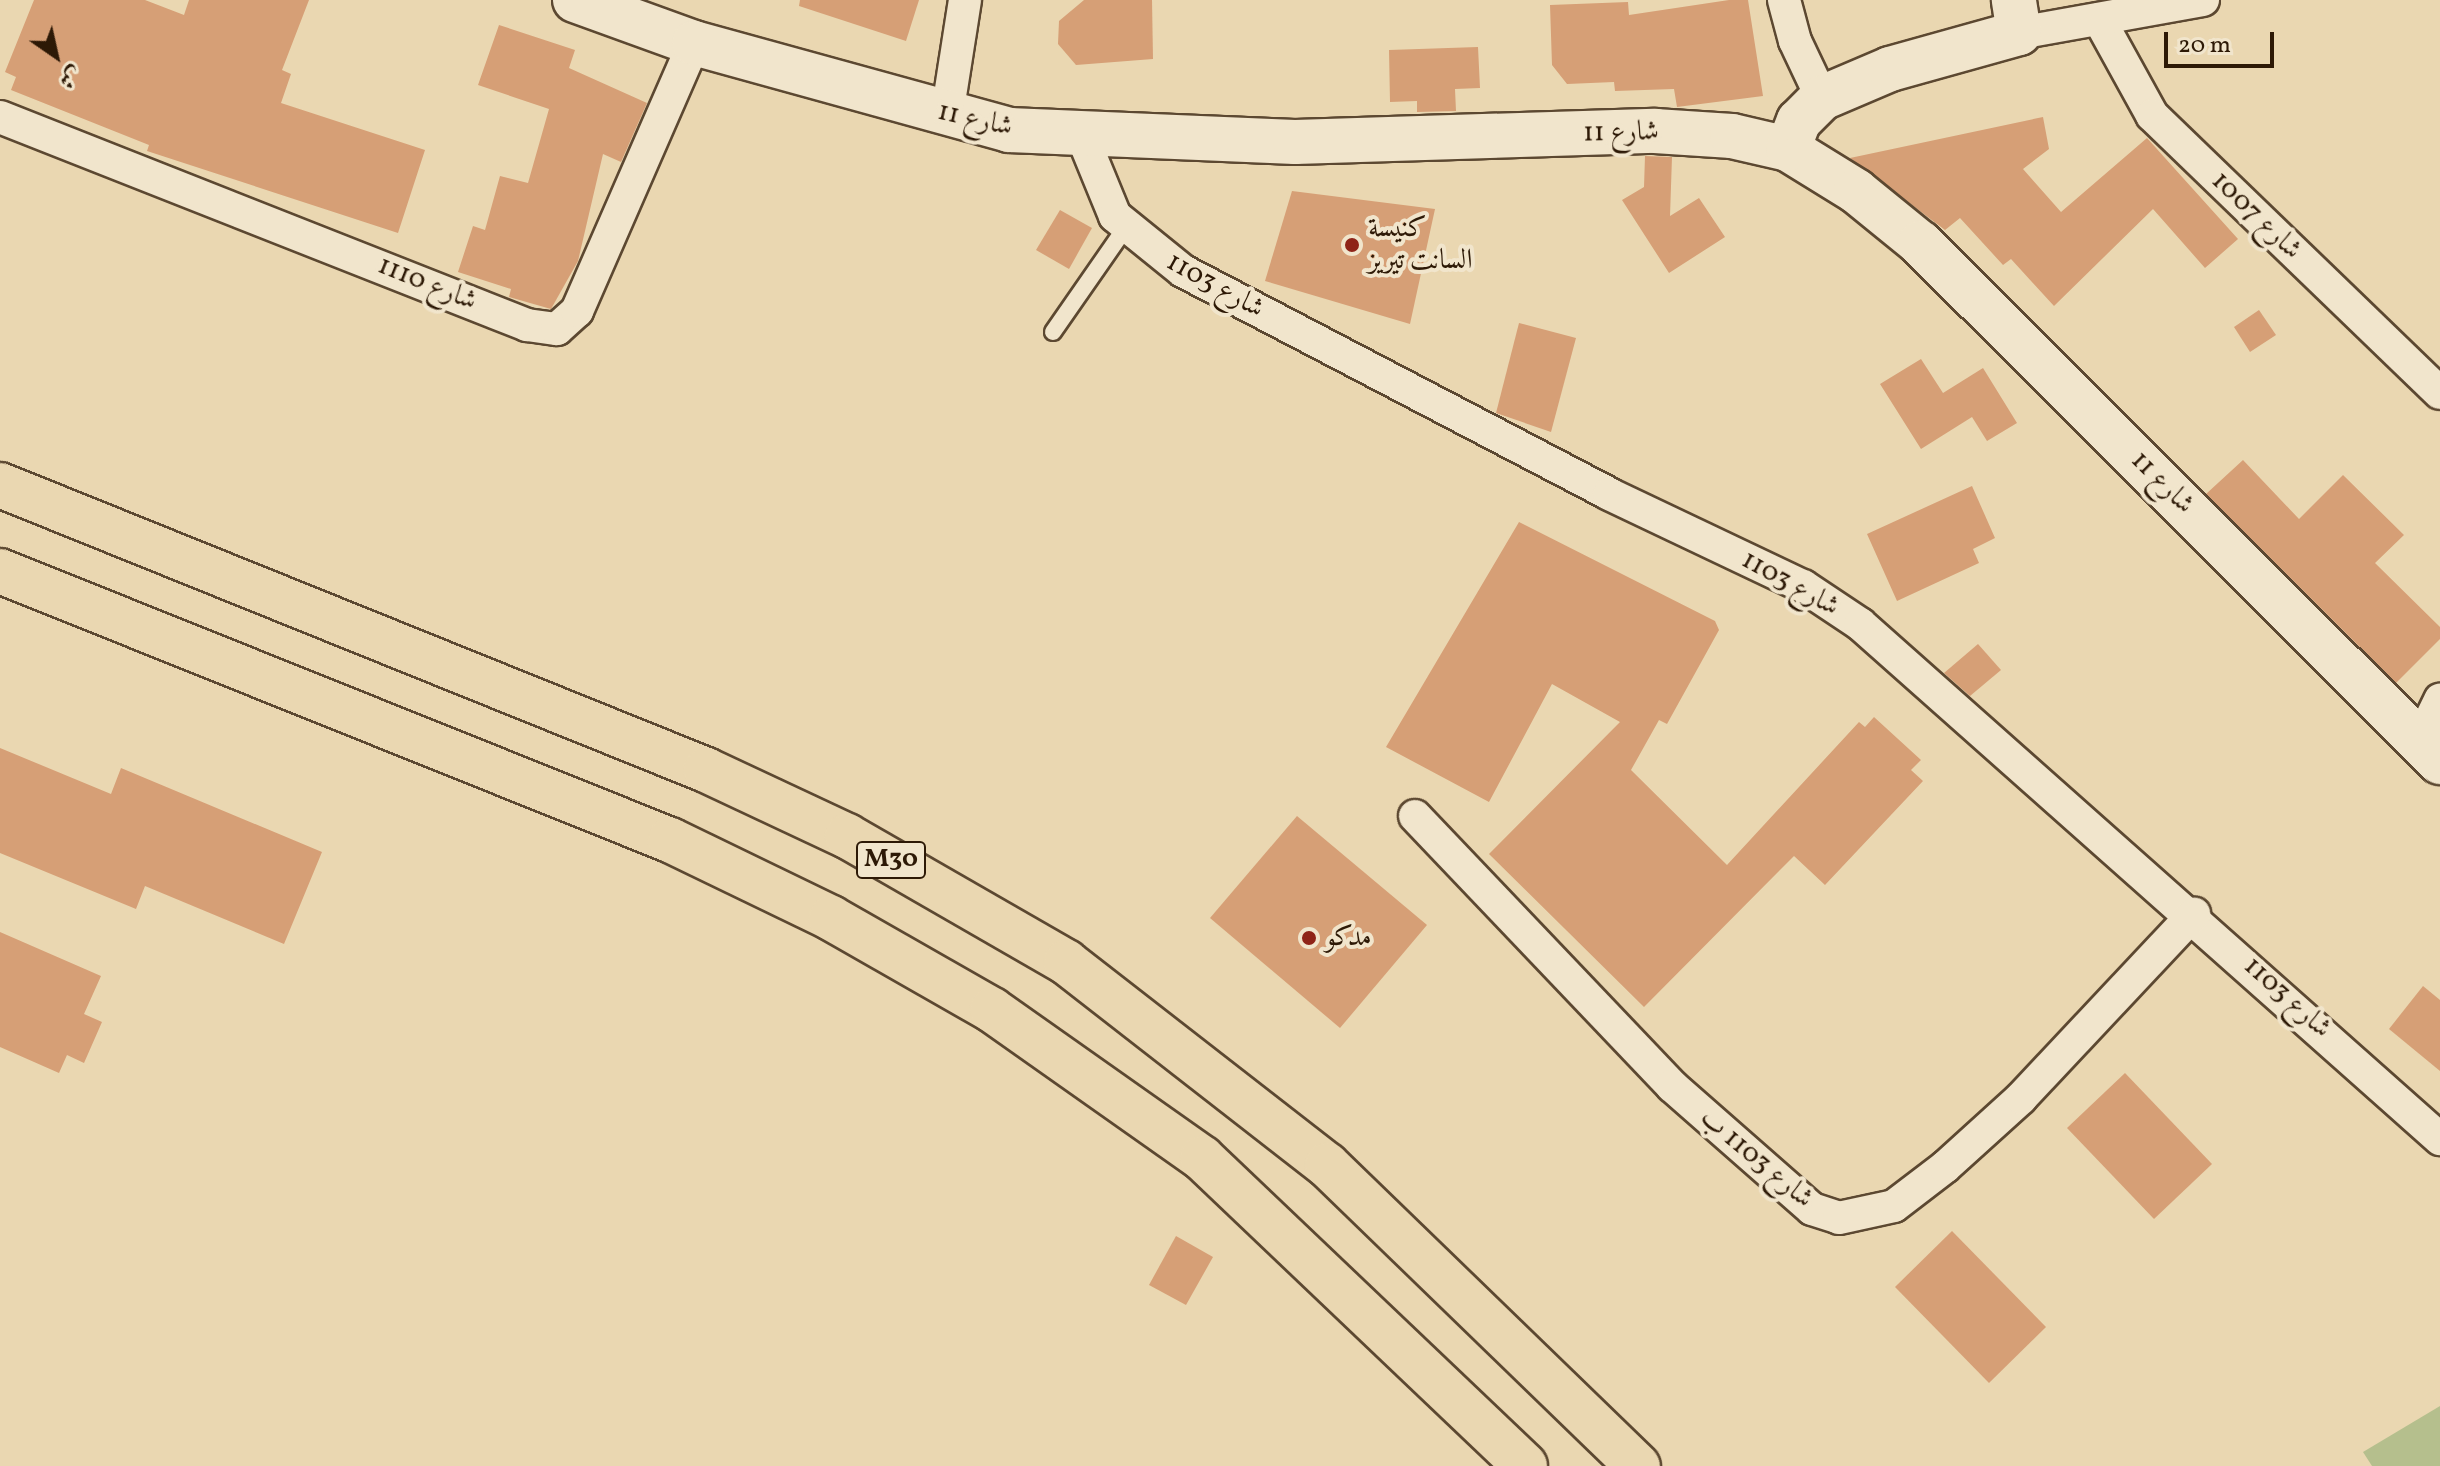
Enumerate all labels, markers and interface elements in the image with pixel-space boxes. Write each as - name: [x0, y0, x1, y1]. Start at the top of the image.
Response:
- north arrow: [16, 16, 96, 96]
- scale bar: [2168, 16, 2278, 66]
- text: 20 m: [2178, 29, 2231, 63]
- text: ش: [52, 57, 87, 95]
- street label: شارع 11: [934, 95, 1016, 145]
- street label: شارع 11: [1583, 116, 1659, 150]
- street label: شارع 1007: [2204, 165, 2308, 267]
- place label: كنيسة السانت تيريز: [1368, 212, 1472, 278]
- marker: كنيسة السانت تيريز: [1343, 236, 1361, 254]
- street label: شارع 1103: [1160, 246, 1270, 326]
- street label: شارع 1110: [373, 249, 481, 319]
- street label: شارع 11: [2123, 444, 2201, 522]
- street label: شارع 1103: [1735, 544, 1845, 624]
- road number: M30: [855, 838, 927, 882]
- place label: مدكو: [1325, 921, 1372, 955]
- marker: مدكو: [1300, 929, 1318, 947]
- street label: شارع 1103: [2236, 950, 2338, 1046]
- street label: شارع 1103 ب: [1692, 1102, 1820, 1216]

